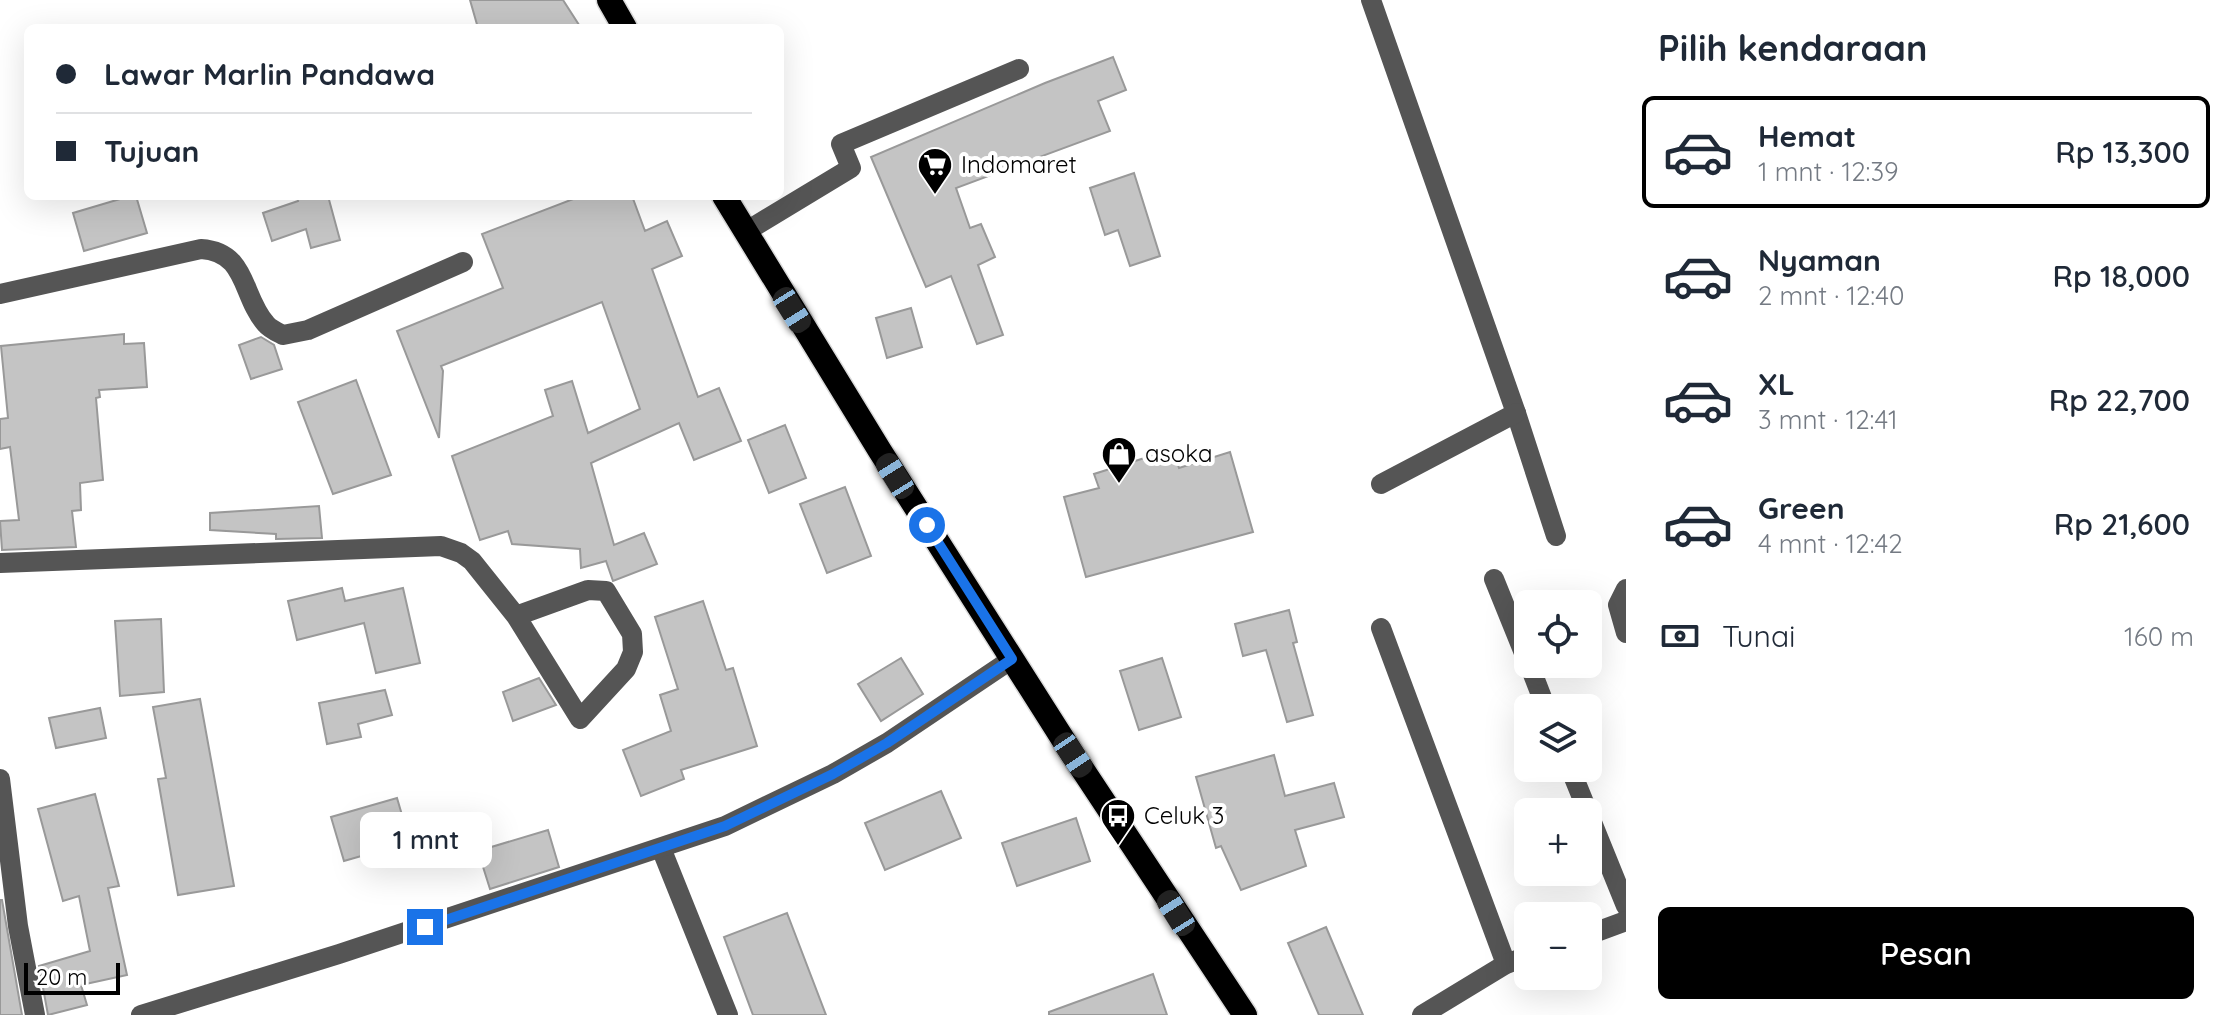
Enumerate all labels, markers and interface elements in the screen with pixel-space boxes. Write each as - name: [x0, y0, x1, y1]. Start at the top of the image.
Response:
- text: Pilih kendaraan: [1658, 25, 1927, 70]
- text: Lawar Marlin Pandawa: [104, 55, 435, 93]
- icon: car: [1662, 116, 1734, 188]
- text: Hemat: [1758, 117, 1856, 155]
- text: Tujuan: [104, 132, 199, 170]
- text: Rp 13,300: [2055, 133, 2190, 171]
- supermarket icon: Indomaret: [916, 146, 954, 196]
- place label: Indomaret: [961, 149, 1077, 179]
- text: 1 mnt · 12:39: [1758, 155, 1899, 188]
- icon: car: [1662, 240, 1734, 312]
- text: Nyaman: [1758, 241, 1881, 279]
- text: Rp 18,000: [2053, 257, 2190, 295]
- text: 2 mnt · 12:40: [1758, 279, 1904, 312]
- car: [769, 283, 815, 337]
- icon: car: [1662, 364, 1734, 436]
- text: XL: [1758, 365, 1795, 403]
- text: Rp 22,700: [2049, 381, 2190, 419]
- text: 3 mnt · 12:41: [1758, 403, 1898, 436]
- shop icon: asoka: [1100, 435, 1138, 485]
- place label: asoka: [1145, 438, 1213, 468]
- car: [872, 449, 918, 503]
- icon: car: [1662, 488, 1734, 560]
- text: Green: [1758, 489, 1845, 527]
- text: Rp 21,600: [2054, 505, 2190, 543]
- route start: [909, 507, 945, 543]
- text: 4 mnt · 12:42: [1758, 527, 1903, 560]
- map controls: [1514, 590, 1602, 990]
- button: locate: [1514, 590, 1602, 678]
- icon: cash: [1658, 614, 1702, 658]
- text: Tunai: [1722, 617, 1796, 655]
- text: 160 m: [2124, 620, 2194, 653]
- button: layers: [1514, 694, 1602, 782]
- car: [1050, 728, 1096, 782]
- bus stop icon: Celuk 3: [1099, 797, 1137, 847]
- button: +: [1514, 798, 1602, 886]
- place label: Celuk 3: [1144, 800, 1224, 830]
- callout: 1 mnt: [359, 811, 491, 867]
- text: 1 mnt: [393, 823, 459, 856]
- car: [1153, 886, 1199, 940]
- button: −: [1514, 902, 1602, 990]
- button: Pesan: [1658, 907, 2194, 999]
- route end: [407, 909, 443, 945]
- scale bar: [24, 959, 120, 995]
- text: 20 m: [36, 963, 87, 991]

